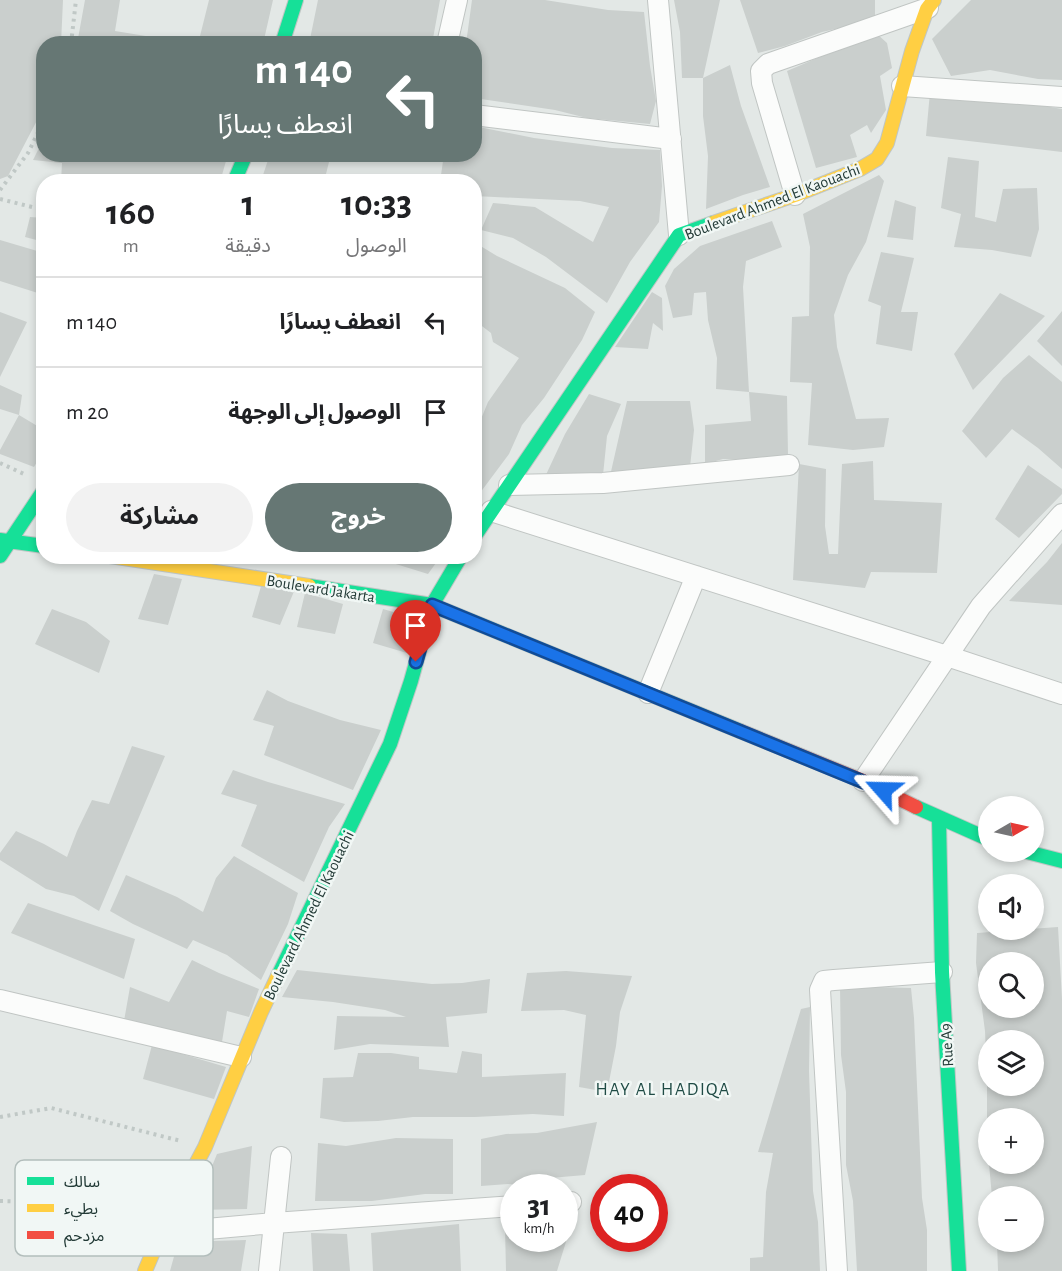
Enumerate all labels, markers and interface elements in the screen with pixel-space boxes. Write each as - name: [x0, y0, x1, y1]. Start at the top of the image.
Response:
- text: 140 m: [255, 49, 353, 91]
- icon: left: [374, 60, 452, 138]
- text: انعطف يسارًا: [217, 111, 353, 138]
- street label: Boulevard Ahmed El Kaouachi: [683, 161, 862, 243]
- text: 1: [242, 186, 255, 222]
- text: 10:33: [341, 186, 412, 222]
- text: 160: [106, 195, 155, 231]
- text: m: [123, 236, 139, 256]
- text: دقيقة: [225, 236, 271, 256]
- text: الوصول: [346, 236, 407, 256]
- icon: left: [419, 306, 452, 339]
- text: 140 m: [66, 311, 117, 333]
- text: انعطف يسارًا: [279, 311, 401, 333]
- icon: arrive: [419, 396, 452, 429]
- text: 20 m: [66, 401, 109, 423]
- text: الوصول إلى الوجهة: [228, 401, 401, 423]
- button: مشاركة: [66, 483, 253, 552]
- button: خروج: [265, 483, 452, 552]
- street label: Boulevard Jakarta: [266, 573, 376, 605]
- pin: [390, 600, 441, 662]
- icon: arrive: [399, 609, 432, 642]
- position arrow: [851, 758, 915, 822]
- north arrow: [978, 796, 1044, 862]
- map controls: [978, 796, 1044, 1252]
- street label: Boulevard Ahmed El Kaouachi: [261, 828, 357, 1003]
- button: sound: [978, 874, 1044, 940]
- button: search: [978, 952, 1044, 1018]
- street label: Rue A9: [938, 1023, 956, 1067]
- button: layers: [978, 1030, 1044, 1096]
- district label: HAY AL HADIQA: [595, 1081, 731, 1099]
- button: +: [978, 1108, 1044, 1174]
- legend: [15, 1160, 213, 1256]
- text: سالك: [64, 1174, 100, 1190]
- speed limit sign: 40: [590, 1174, 668, 1252]
- button: −: [978, 1186, 1044, 1252]
- text: 31: [527, 1191, 551, 1221]
- text: بطيء: [64, 1201, 98, 1221]
- text: km/h: [524, 1221, 554, 1236]
- text: مزدحم: [64, 1228, 104, 1248]

